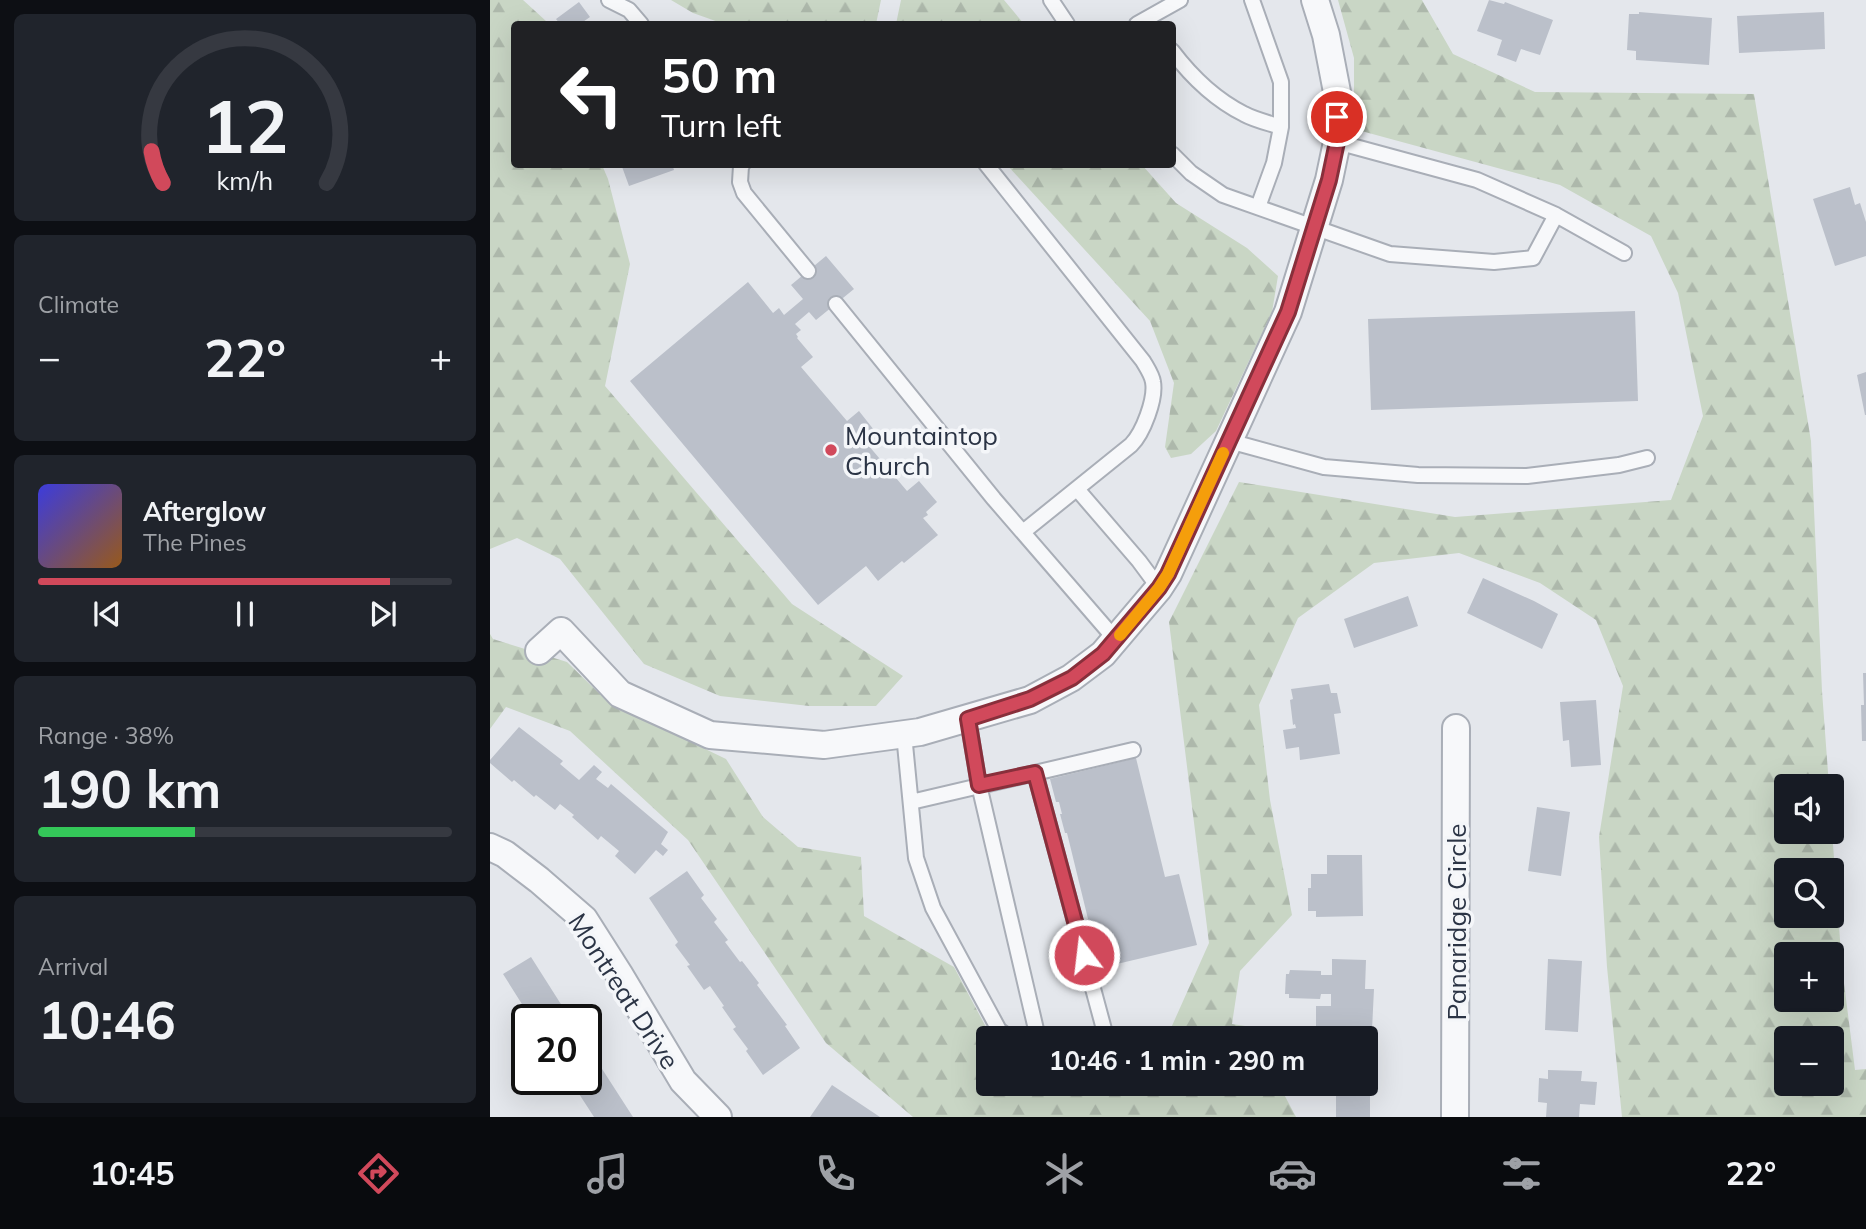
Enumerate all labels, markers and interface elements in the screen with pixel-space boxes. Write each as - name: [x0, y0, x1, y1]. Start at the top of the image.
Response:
- text: 50 m: [661, 44, 777, 105]
- icon: left: [546, 49, 637, 140]
- text: 12: [201, 81, 289, 172]
- pin: [1307, 87, 1367, 147]
- icon: arrive: [1318, 98, 1356, 136]
- text: Turn left: [661, 105, 781, 145]
- text: km/h: [217, 165, 273, 196]
- text: Climate: [38, 290, 119, 319]
- text: 22°: [204, 325, 286, 390]
- text: −: [38, 333, 61, 381]
- text: +: [429, 333, 452, 381]
- place label: Mountaintop Church: [845, 419, 998, 482]
- marker: Mountaintop Church: [823, 442, 839, 458]
- text: Afterglow: [143, 495, 266, 528]
- text: The Pines: [143, 528, 247, 557]
- icon: previous: [88, 595, 126, 633]
- icon: pause: [226, 595, 264, 633]
- icon: next: [364, 595, 402, 633]
- text: Range · 38%: [38, 721, 174, 750]
- text: 190 km: [38, 756, 221, 821]
- map controls: [1774, 774, 1844, 1096]
- button: sound: [1774, 774, 1844, 844]
- street label: Panaridge Circle: [1440, 823, 1473, 1021]
- button: search: [1774, 858, 1844, 928]
- street label: Montreat Drive: [561, 907, 687, 1075]
- position arrow: [1047, 918, 1121, 992]
- button: +: [1774, 942, 1844, 1012]
- text: Arrival: [38, 952, 108, 981]
- text: 10:46: [38, 987, 176, 1052]
- speed limit sign: 20: [511, 1004, 602, 1095]
- button: −: [1774, 1026, 1844, 1096]
- text: 10:46 · 1 min · 290 m: [1049, 1044, 1305, 1077]
- icon: directions: [354, 1149, 403, 1198]
- icon: music: [583, 1149, 632, 1198]
- icon: phone: [811, 1149, 860, 1198]
- icon: climate: [1040, 1149, 1089, 1198]
- icon: car: [1268, 1149, 1317, 1198]
- icon: filters: [1497, 1149, 1546, 1198]
- text: 10:45: [90, 1153, 175, 1193]
- text: 22°: [1726, 1153, 1776, 1193]

